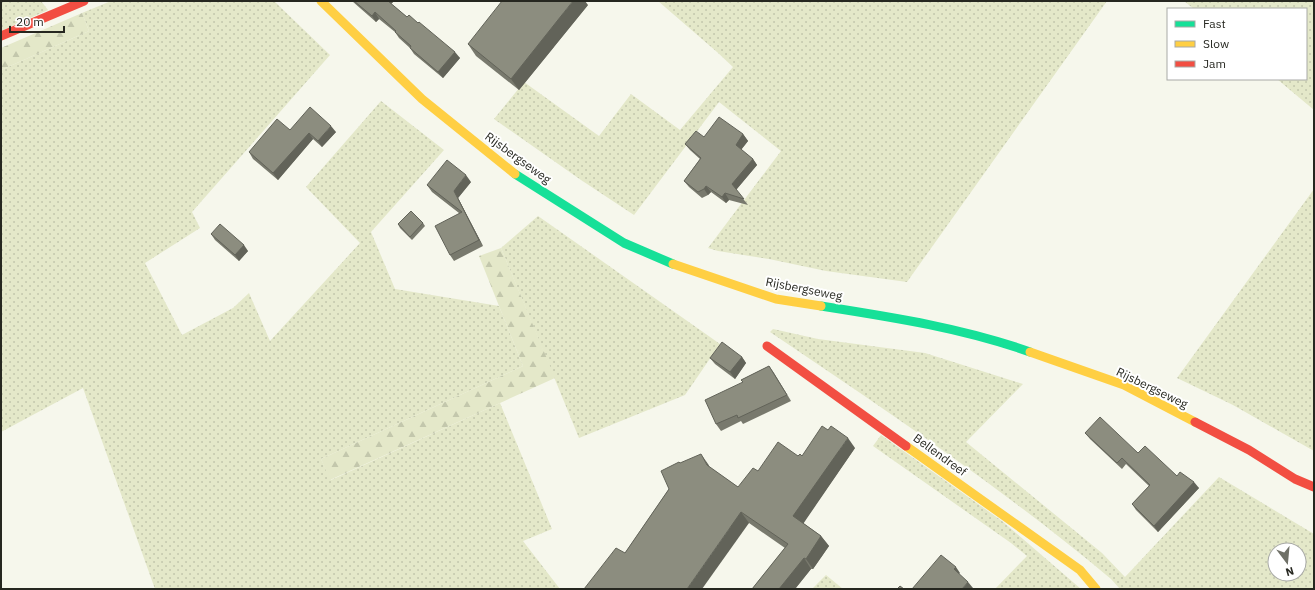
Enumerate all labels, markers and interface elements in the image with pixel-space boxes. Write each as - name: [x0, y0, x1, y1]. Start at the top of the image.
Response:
- scale bar: [10, 8, 64, 34]
- legend: [1167, 8, 1307, 80]
- text: 20 m: [16, 14, 44, 29]
- text: Fast: [1203, 16, 1226, 31]
- text: Slow: [1203, 36, 1229, 51]
- text: Jam: [1203, 56, 1226, 71]
- street label: Rijsbergseweg: [482, 129, 555, 187]
- street label: Rijsbergseweg: [764, 274, 844, 303]
- street label: Rijsbergseweg: [1114, 364, 1191, 412]
- street label: Bellendreef: [911, 430, 970, 479]
- north arrow: [1267, 542, 1307, 582]
- text: N: [1284, 564, 1296, 579]

